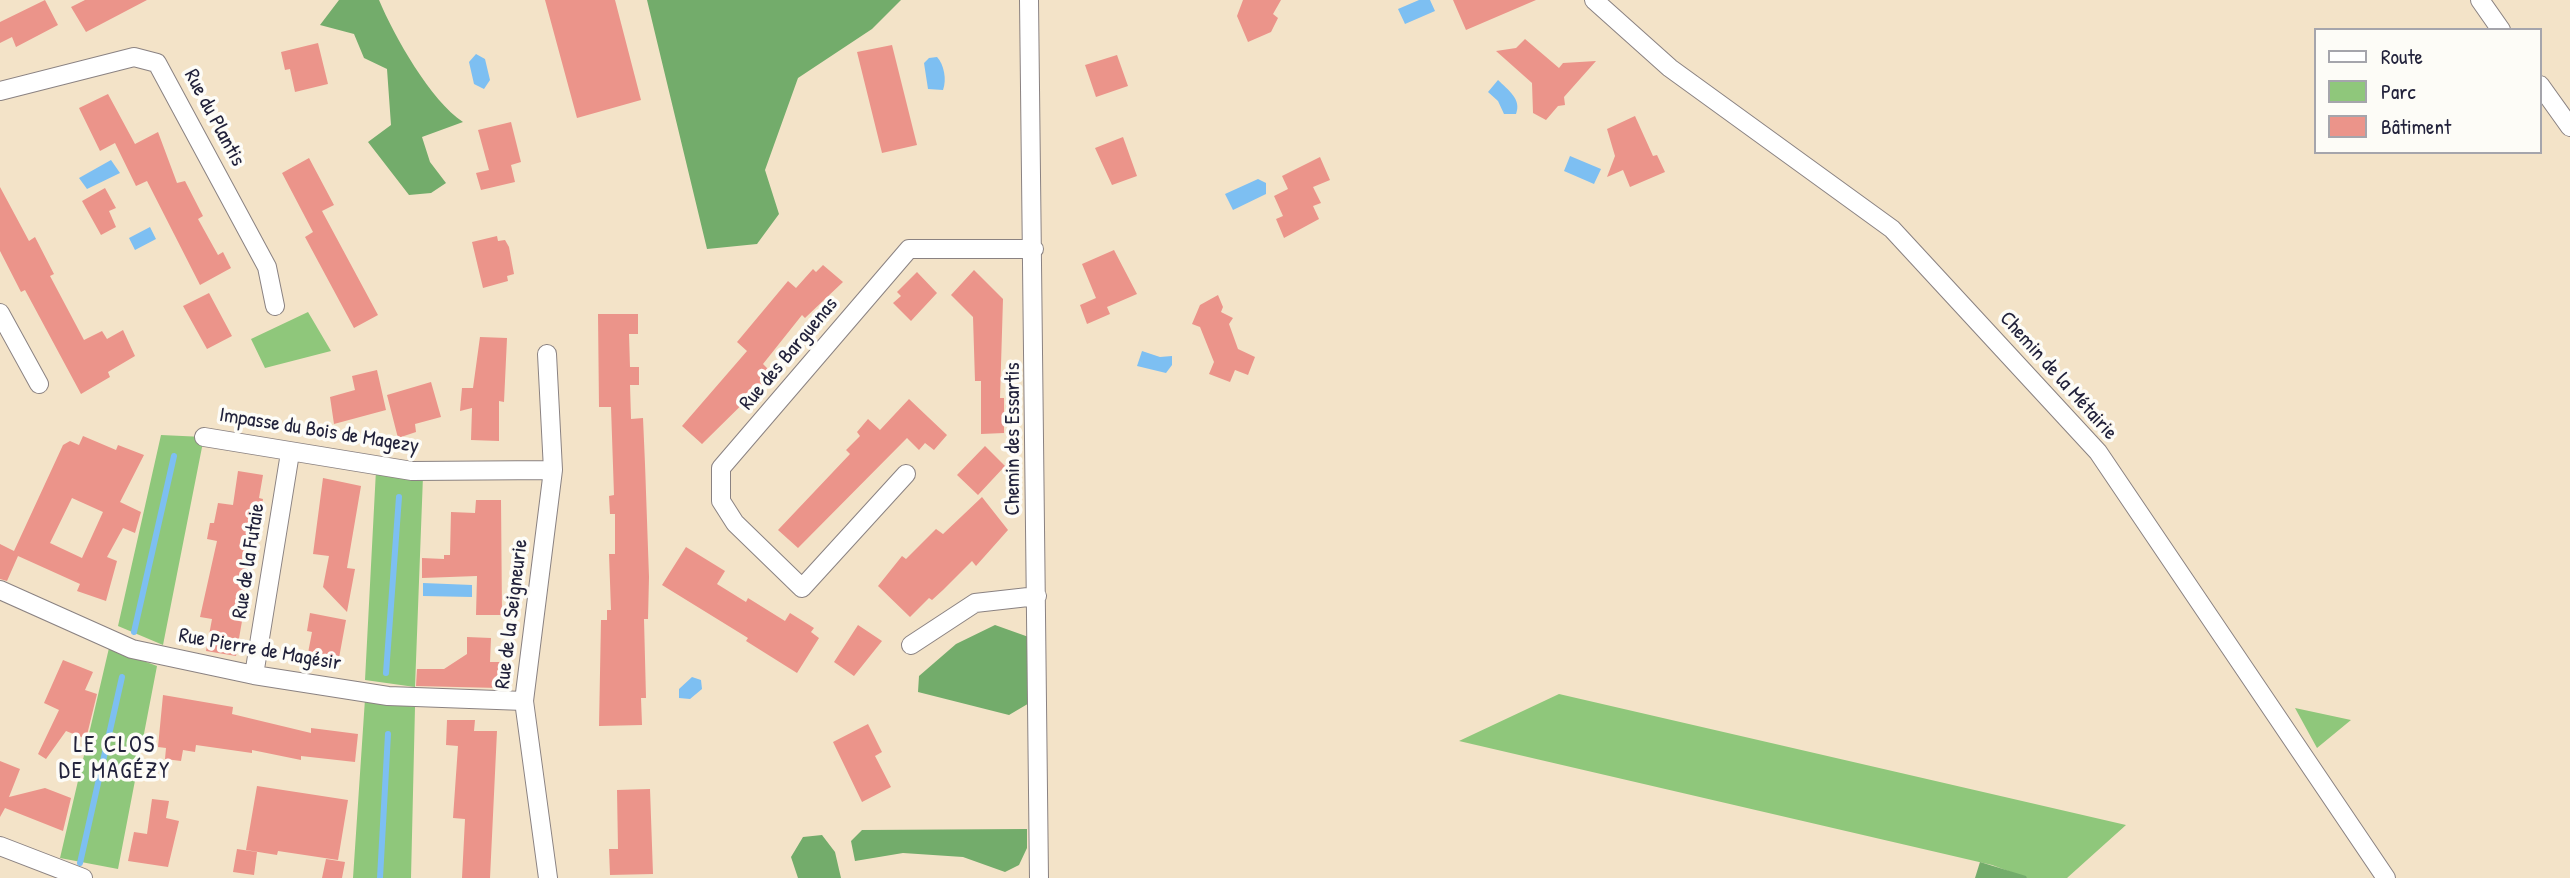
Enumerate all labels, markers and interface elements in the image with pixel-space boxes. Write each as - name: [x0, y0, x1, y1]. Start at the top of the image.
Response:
- legend: [2314, 28, 2542, 154]
- text: Route: [2381, 42, 2423, 71]
- street label: Rue du Plantis: [178, 65, 250, 171]
- text: Parc: [2381, 77, 2416, 106]
- text: Bâtiment: [2381, 112, 2451, 141]
- street label: Rue des Barguenas: [735, 292, 843, 416]
- street label: Chemin de la Métairie: [1994, 307, 2122, 445]
- street label: Chemin des Essartis: [1000, 362, 1026, 516]
- street label: Impasse du Bois de Magezy: [217, 403, 421, 459]
- street label: Rue de la Futaie: [227, 502, 271, 620]
- street label: Rue de la Seigneurie: [490, 538, 534, 690]
- street label: Rue Pierre de Magésir: [177, 623, 343, 677]
- district label: LE CLOS DE MAGÉZY: [60, 732, 170, 786]

